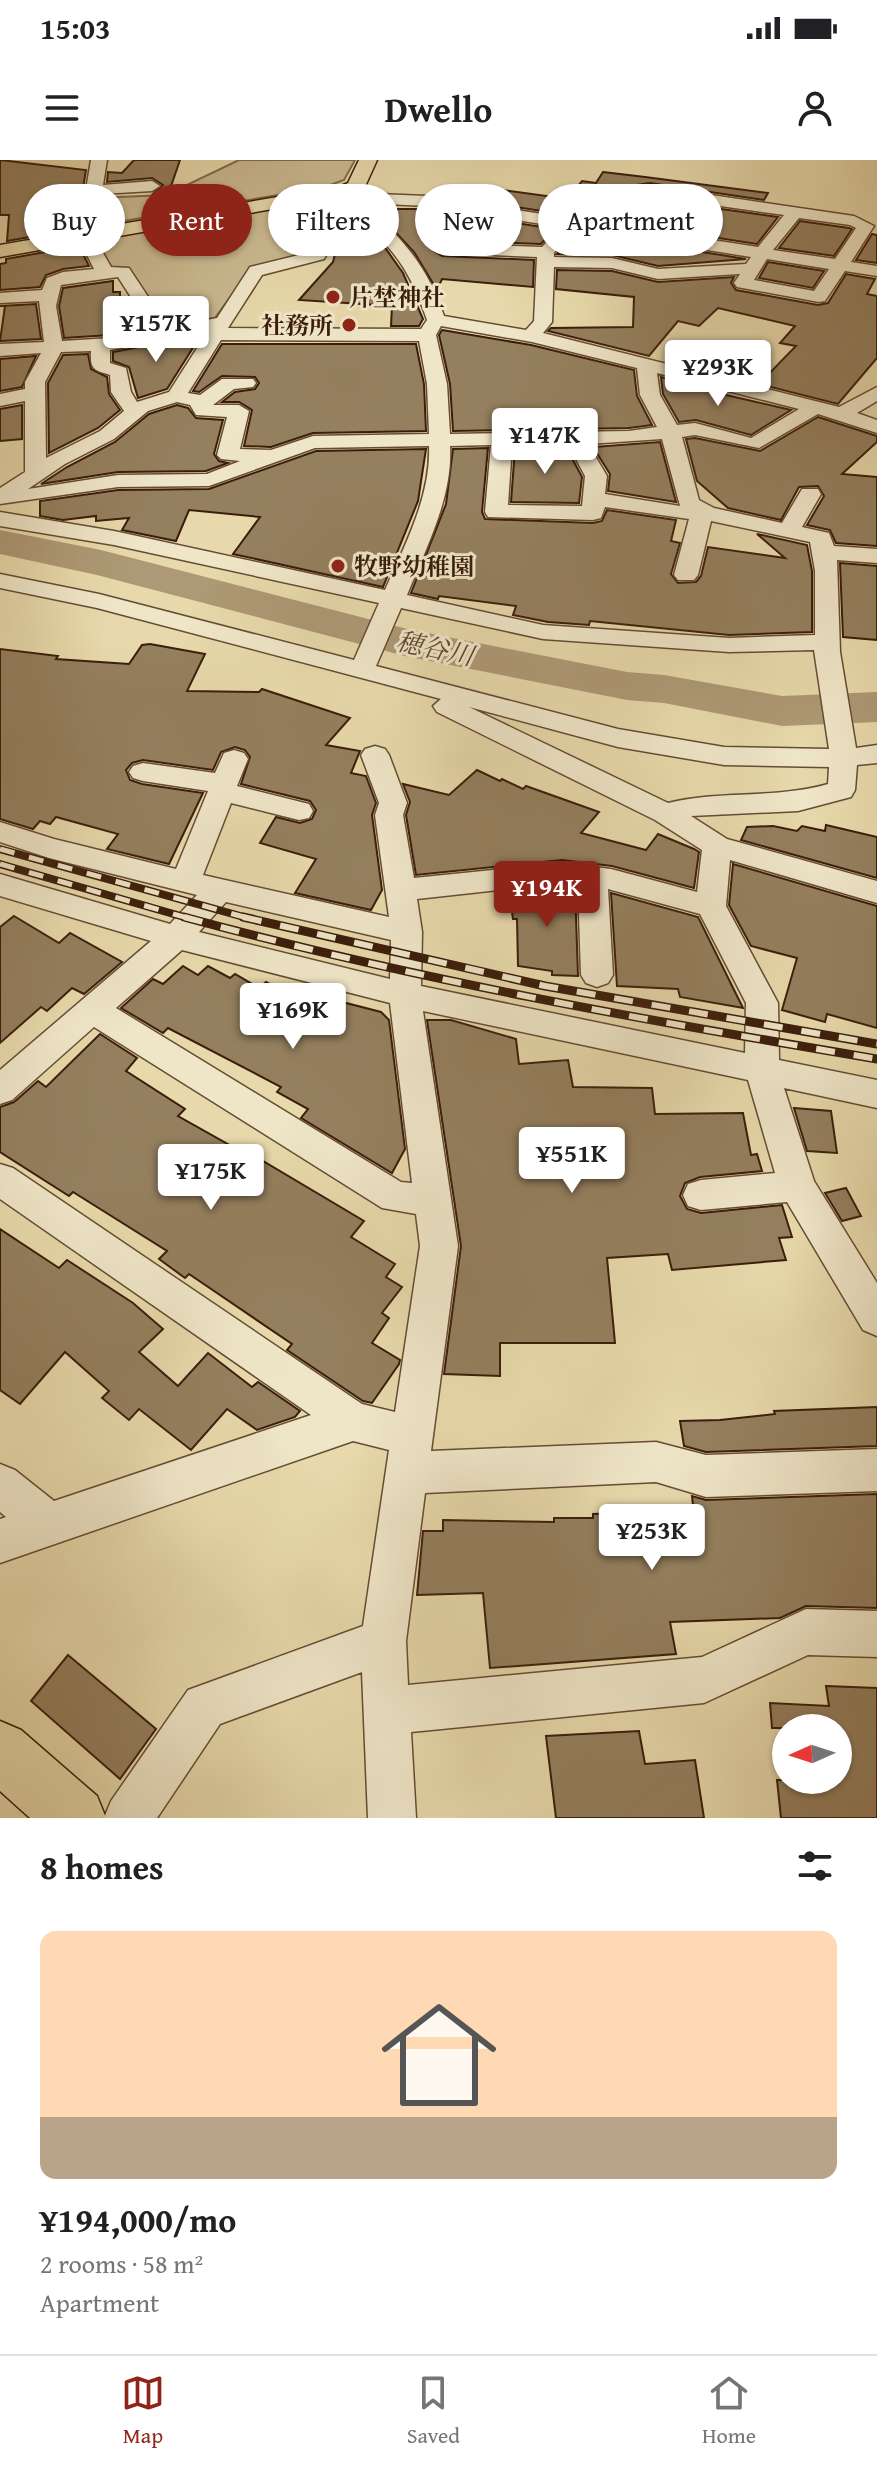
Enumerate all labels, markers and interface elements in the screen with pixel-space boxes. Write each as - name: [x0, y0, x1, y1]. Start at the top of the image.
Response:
- text: 15:03: [40, 6, 111, 50]
- text: Dwello: [385, 82, 492, 135]
- icon: menu: [40, 86, 84, 130]
- icon: person: [793, 86, 837, 130]
- chip: Buy: [24, 184, 125, 256]
- chip: Rent: [141, 184, 252, 256]
- chip: Filters: [268, 184, 399, 256]
- chip: New: [415, 184, 522, 256]
- chip: Apartment: [538, 184, 723, 256]
- place label: 片埜神社: [349, 280, 445, 315]
- marker: 片埜神社: [324, 288, 342, 306]
- pin: ¥157K: [100, 296, 212, 364]
- text: ¥157K: [121, 302, 191, 341]
- place label: 社務所: [261, 308, 333, 343]
- marker: 社務所: [340, 316, 358, 334]
- pin: ¥293K: [662, 340, 774, 408]
- text: ¥293K: [683, 346, 753, 385]
- pin: ¥147K: [489, 408, 601, 476]
- text: ¥147K: [510, 414, 580, 453]
- place label: 牧野幼稚園: [354, 549, 474, 584]
- marker: 牧野幼稚園: [329, 557, 347, 575]
- water label: 穂谷川: [393, 621, 480, 676]
- pin: ¥194K: [491, 861, 603, 929]
- text: ¥194K: [512, 867, 582, 906]
- pin: ¥169K: [237, 983, 349, 1051]
- text: ¥169K: [258, 989, 328, 1028]
- pin: ¥551K: [516, 1127, 628, 1195]
- text: ¥551K: [537, 1133, 607, 1172]
- pin: ¥175K: [155, 1144, 267, 1212]
- text: ¥175K: [176, 1150, 246, 1189]
- pin: ¥253K: [596, 1504, 708, 1572]
- text: ¥253K: [617, 1510, 687, 1549]
- north arrow: [772, 1714, 852, 1794]
- map controls: [772, 1714, 852, 1794]
- text: 8 homes: [40, 1842, 164, 1891]
- icon: filters: [793, 1844, 837, 1888]
- icon: home: [367, 1983, 511, 2127]
- text: ¥194,000/mo: [40, 2195, 236, 2244]
- text: 2 rooms · 58 m²: [40, 2244, 203, 2283]
- text: Apartment: [40, 2283, 159, 2322]
- tab: Map: [121, 2371, 165, 2451]
- tab: Saved: [407, 2371, 460, 2451]
- tab: Home: [702, 2371, 756, 2451]

